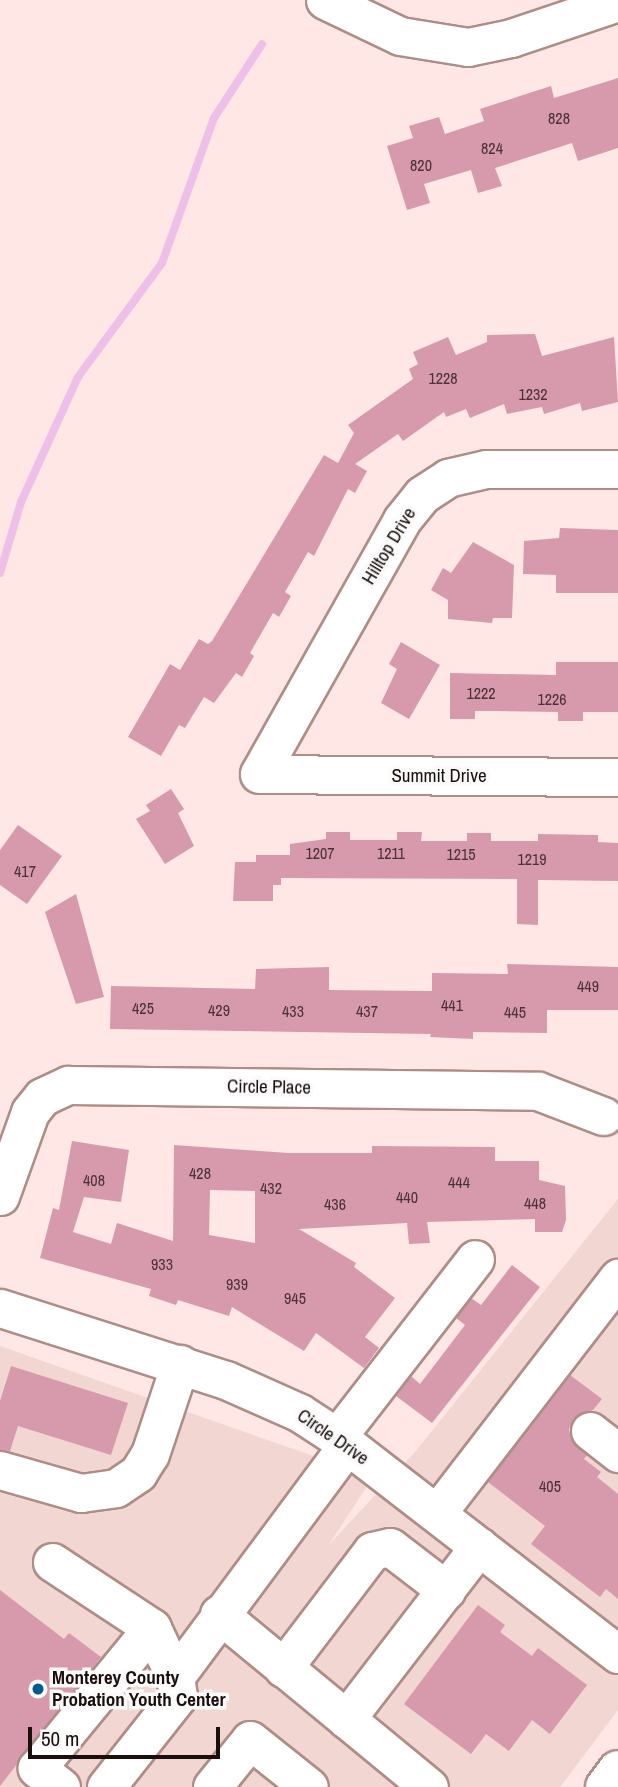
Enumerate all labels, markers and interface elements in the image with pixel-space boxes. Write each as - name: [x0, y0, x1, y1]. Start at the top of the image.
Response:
- house number: 828: [548, 108, 570, 128]
- house number: 824: [481, 138, 503, 158]
- house number: 820: [410, 155, 432, 175]
- house number: 1228: [428, 368, 458, 388]
- house number: 1232: [518, 384, 548, 404]
- street label: Hilltop Drive: [357, 503, 421, 589]
- house number: 1222: [466, 683, 496, 703]
- house number: 1226: [537, 689, 567, 709]
- street label: Summit Drive: [391, 765, 487, 787]
- house number: 1207: [305, 843, 335, 863]
- house number: 1211: [377, 843, 405, 863]
- house number: 1215: [446, 844, 476, 864]
- house number: 1219: [517, 849, 547, 869]
- house number: 417: [14, 861, 36, 881]
- house number: 449: [577, 976, 599, 996]
- house number: 441: [441, 995, 463, 1015]
- house number: 425: [132, 998, 154, 1018]
- house number: 429: [208, 1000, 230, 1020]
- house number: 433: [282, 1001, 304, 1021]
- house number: 437: [356, 1001, 378, 1021]
- house number: 445: [504, 1002, 526, 1022]
- street label: Circle Place: [227, 1075, 311, 1099]
- house number: 428: [189, 1163, 211, 1183]
- house number: 408: [83, 1170, 105, 1190]
- house number: 444: [448, 1172, 470, 1192]
- house number: 432: [260, 1178, 282, 1198]
- house number: 440: [396, 1187, 418, 1207]
- house number: 448: [524, 1193, 546, 1213]
- house number: 436: [324, 1194, 346, 1214]
- house number: 933: [151, 1254, 173, 1274]
- house number: 939: [226, 1274, 248, 1294]
- house number: 945: [284, 1288, 306, 1308]
- street label: Circle Drive: [293, 1404, 373, 1470]
- house number: 405: [539, 1476, 561, 1496]
- place label: Monterey County Probation Youth Center: [52, 1667, 226, 1711]
- marker: Monterey County Probation Youth Center: [30, 1681, 46, 1697]
- scale bar: [32, 1714, 224, 1758]
- text: 50 m: [41, 1724, 79, 1753]

